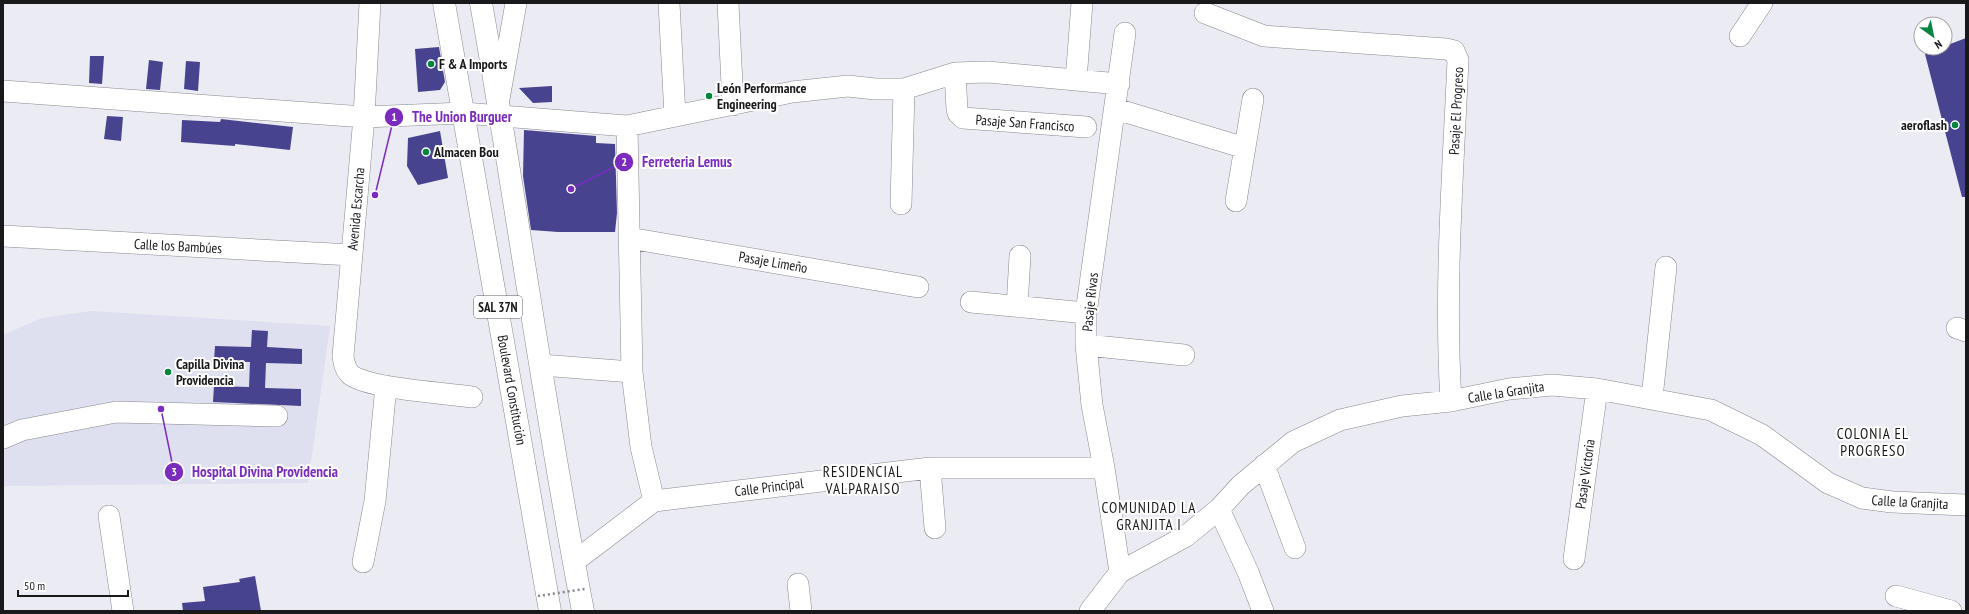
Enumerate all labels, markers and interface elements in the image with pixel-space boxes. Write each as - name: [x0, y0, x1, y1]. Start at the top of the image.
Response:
- north arrow: [1913, 16, 1953, 56]
- text: N: [1932, 37, 1945, 52]
- place label: F & A Imports: [439, 55, 508, 73]
- marker: F & A Imports: [426, 59, 436, 69]
- street label: Pasaje El Progreso: [1445, 67, 1467, 155]
- place label: León Performance Engineering: [717, 79, 806, 113]
- marker: León Performance Engineering: [704, 91, 714, 101]
- callout: The Union Burguer: [384, 104, 520, 131]
- text: The Union Burguer: [412, 107, 513, 126]
- text: 1: [391, 109, 397, 124]
- street label: Pasaje San Francisco: [975, 111, 1075, 135]
- place label: aeroflash: [1901, 116, 1947, 134]
- marker: aeroflash: [1950, 120, 1960, 130]
- place label: Almacen Bou: [433, 143, 499, 161]
- marker: Almacen Bou: [421, 147, 431, 157]
- callout: Ferreteria Lemus: [614, 149, 740, 176]
- text: Ferreteria Lemus: [642, 152, 732, 171]
- text: 2: [621, 154, 627, 169]
- street label: Avenida Escarcha: [343, 167, 369, 251]
- street label: Calle los Bambúes: [134, 235, 223, 257]
- street label: Pasaje Limeño: [737, 247, 809, 277]
- street label: Pasaje Rivas: [1078, 271, 1102, 332]
- road number: SAL 37N: [474, 296, 522, 318]
- street label: Boulevard Constitución: [493, 334, 531, 446]
- place label: Capilla Divina Providencia: [176, 355, 245, 389]
- marker: Capilla Divina Providencia: [163, 367, 173, 377]
- street label: Calle la Granjita: [1467, 377, 1545, 407]
- district label: COLONIA EL PROGRESO: [1837, 424, 1909, 460]
- street label: Pasaje Victoria: [1571, 438, 1599, 510]
- callout: Hospital Divina Providencia: [164, 459, 346, 486]
- text: Hospital Divina Providencia: [192, 462, 338, 481]
- district label: RESIDENCIAL VALPARAISO: [823, 462, 903, 498]
- text: 3: [171, 464, 177, 479]
- street label: Calle Principal: [734, 474, 805, 500]
- street label: Calle la Granjita: [1871, 491, 1949, 513]
- district label: COMUNIDAD LA GRANJITA I: [1102, 498, 1196, 534]
- scale bar: [18, 572, 128, 598]
- text: 50 m: [24, 578, 45, 593]

